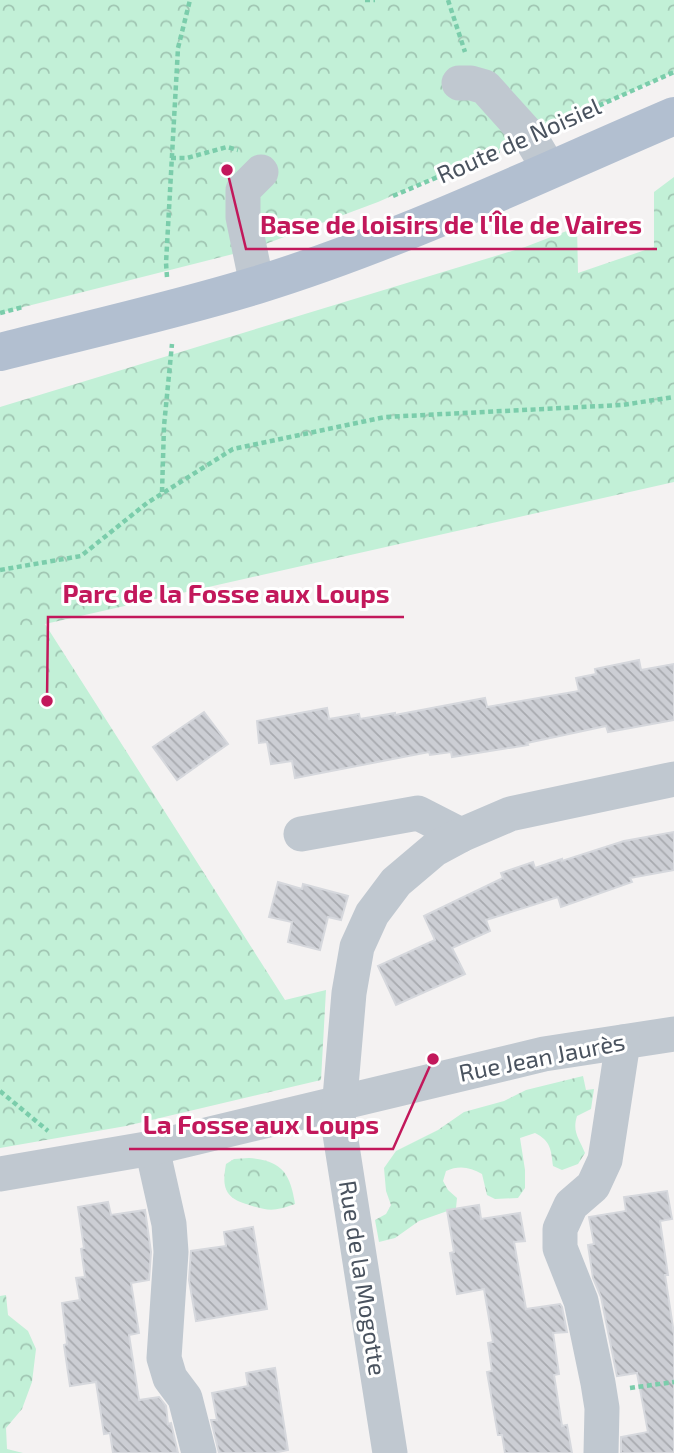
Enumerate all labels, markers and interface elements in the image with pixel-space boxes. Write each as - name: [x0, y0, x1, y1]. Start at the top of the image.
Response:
- street label: Route de Noisiel: [432, 91, 605, 189]
- callout: Base de loisirs de l'Île de Vaires: [246, 202, 657, 249]
- text: Base de loisirs de l'Île de Vaires: [260, 208, 642, 239]
- callout: Parc de la Fosse aux Loups: [48, 570, 404, 617]
- text: Parc de la Fosse aux Loups: [62, 577, 390, 608]
- street label: Rue Jean Jaurès: [456, 1026, 627, 1087]
- callout: La Fosse aux Loups: [129, 1102, 393, 1149]
- text: La Fosse aux Loups: [143, 1108, 379, 1139]
- street label: Rue de la Mogotte: [334, 1178, 393, 1377]

